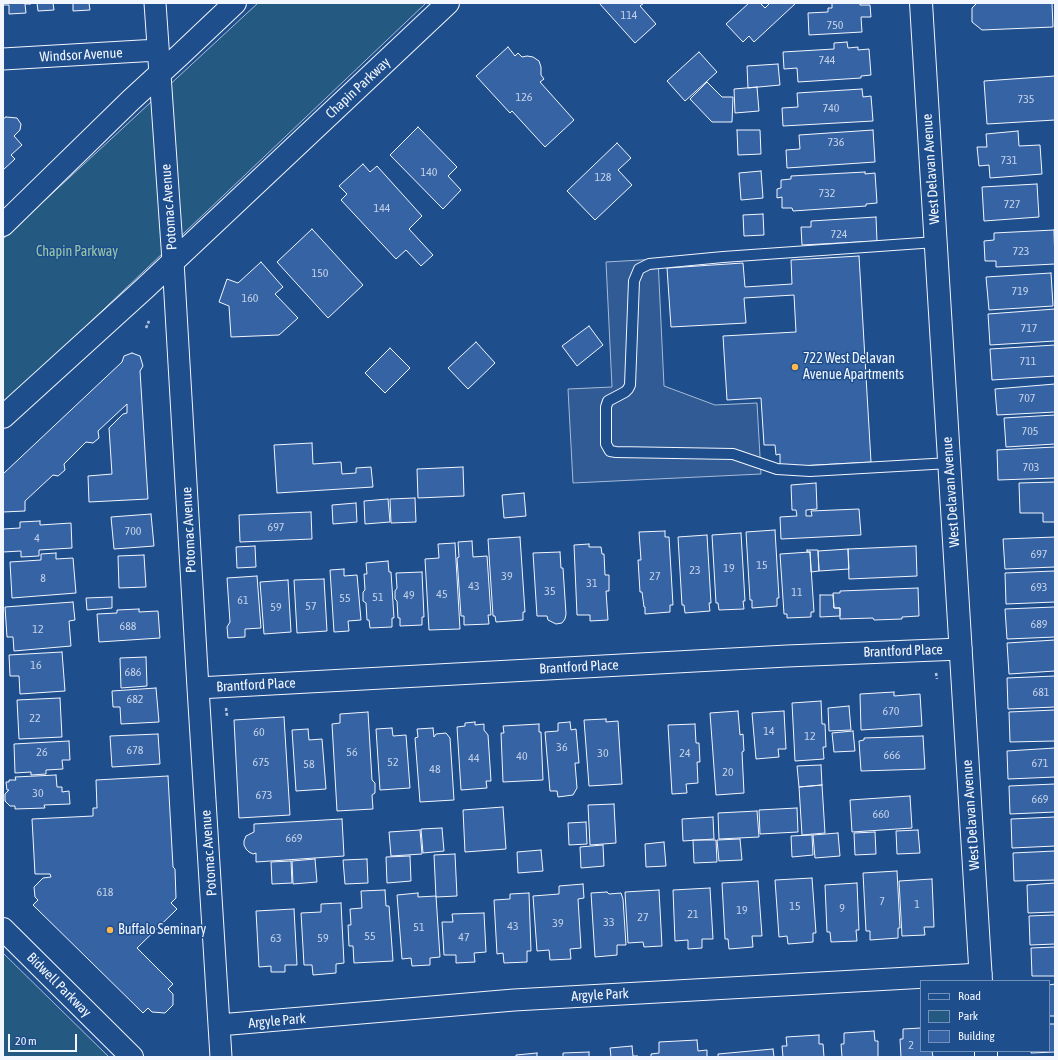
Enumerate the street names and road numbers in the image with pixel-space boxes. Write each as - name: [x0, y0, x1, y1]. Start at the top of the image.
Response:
- street label: Windsor Avenue: [39, 44, 123, 66]
- street label: Chapin Parkway: [322, 54, 394, 122]
- street label: West Delavan Avenue: [919, 113, 943, 225]
- street label: Potomac Avenue: [158, 163, 180, 251]
- street label: West Delavan Avenue: [939, 436, 963, 548]
- street label: Potomac Avenue: [178, 487, 200, 573]
- street label: Brantford Place: [863, 641, 943, 661]
- street label: Brantford Place: [539, 657, 619, 677]
- street label: Brantford Place: [216, 675, 296, 695]
- street label: West Delavan Avenue: [959, 759, 983, 871]
- street label: Potomac Avenue: [198, 809, 220, 897]
- street label: Bidwell Parkway: [23, 949, 95, 1021]
- street label: Argyle Park: [571, 985, 629, 1005]
- street label: Argyle Park: [248, 1010, 306, 1032]

